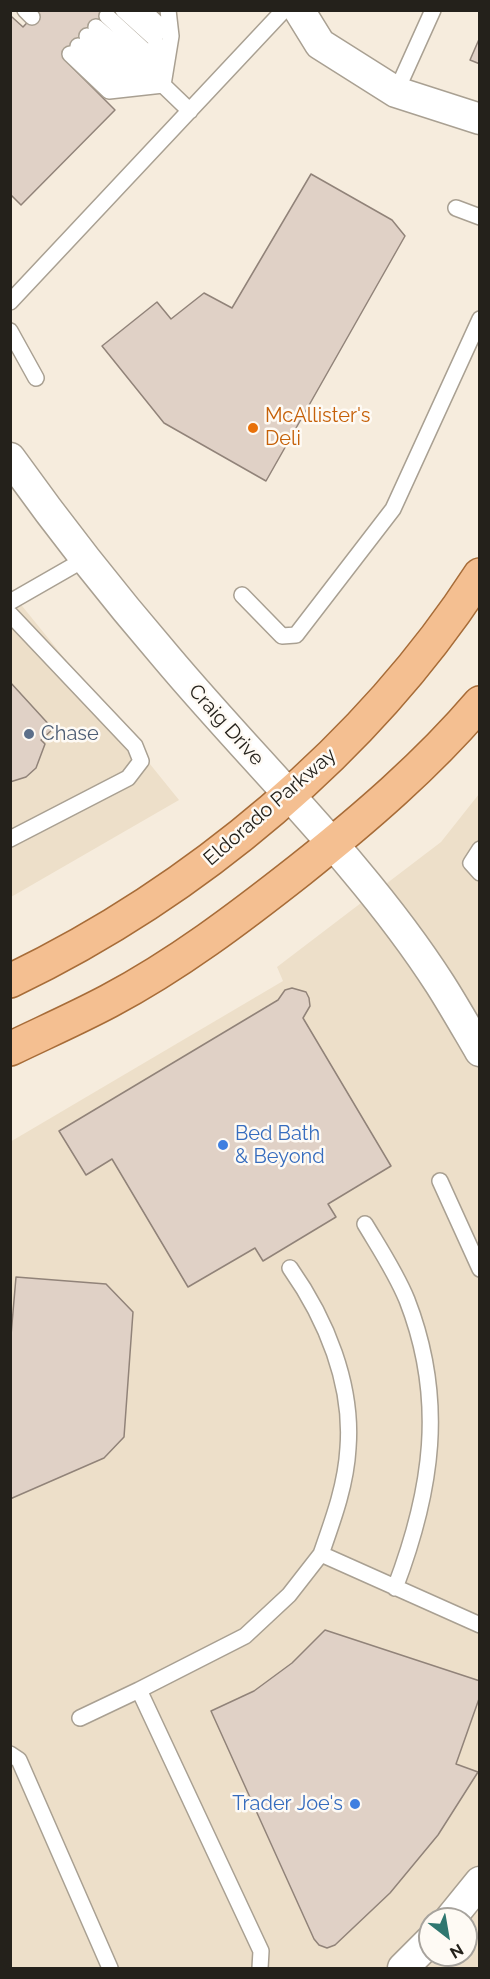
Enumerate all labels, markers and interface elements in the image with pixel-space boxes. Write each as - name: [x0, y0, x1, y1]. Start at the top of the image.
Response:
- place label: McAllister's Deli: [265, 404, 370, 451]
- marker: McAllister's Deli: [246, 421, 260, 435]
- street label: Craig Drive: [183, 679, 269, 771]
- place label: Chase: [41, 722, 99, 746]
- marker: Chase: [22, 727, 36, 741]
- street label: Eldorado Parkway: [199, 743, 341, 871]
- place label: Bed Bath & Beyond: [235, 1122, 325, 1169]
- marker: Bed Bath & Beyond: [216, 1138, 230, 1152]
- place label: Trader Joe's: [232, 1792, 343, 1816]
- marker: Trader Joe's: [348, 1797, 362, 1811]
- north arrow: [418, 1907, 478, 1967]
- text: N: [446, 1940, 467, 1962]

